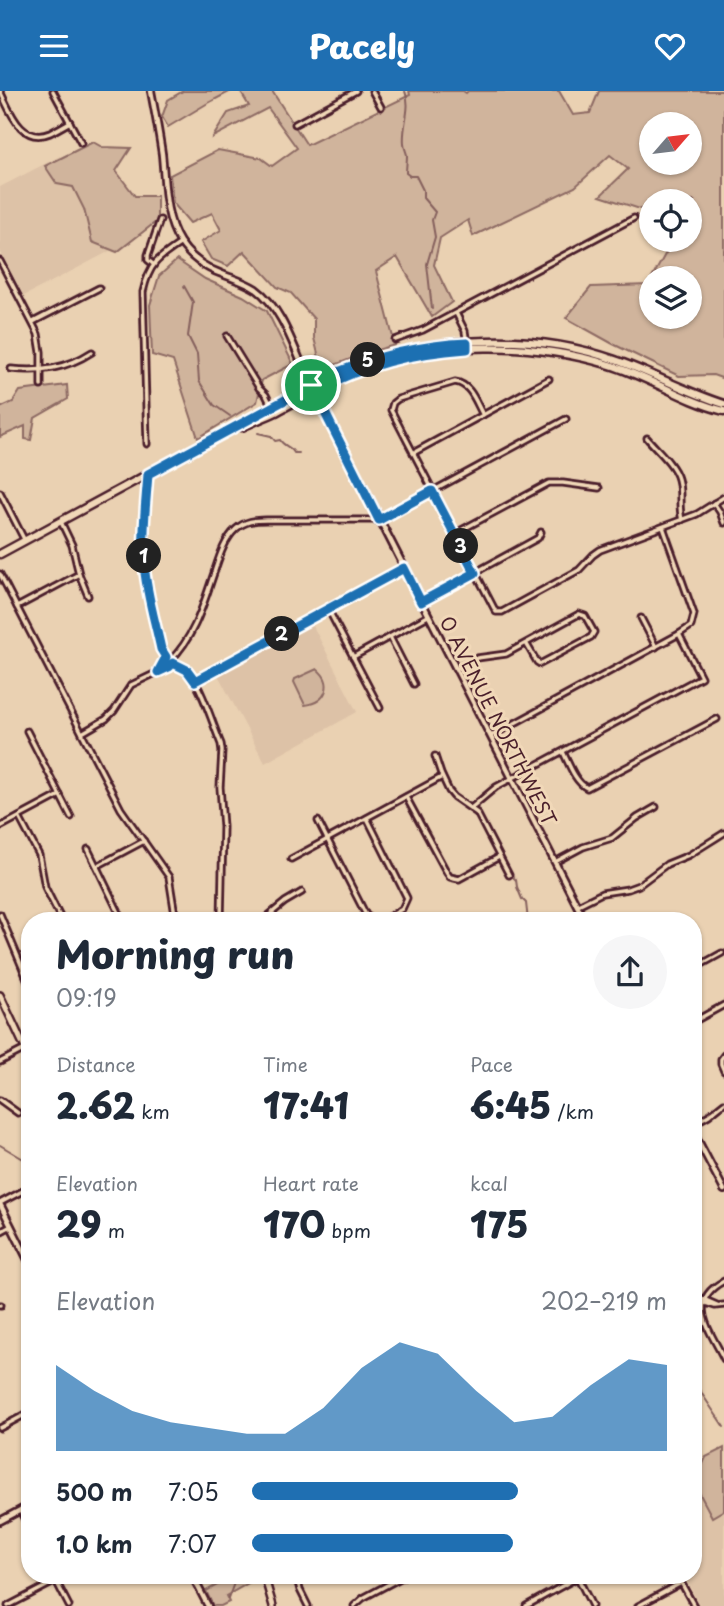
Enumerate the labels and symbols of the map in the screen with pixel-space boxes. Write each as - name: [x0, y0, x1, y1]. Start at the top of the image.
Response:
- north arrow: [639, 112, 702, 175]
- pin: 5: [350, 343, 386, 377]
- pin: [281, 355, 341, 415]
- pin: 3: [444, 529, 478, 563]
- pin: 1: [127, 539, 162, 573]
- street label: O AVENUE NORTHWEST: [434, 611, 564, 830]
- pin: 2: [264, 617, 300, 651]

